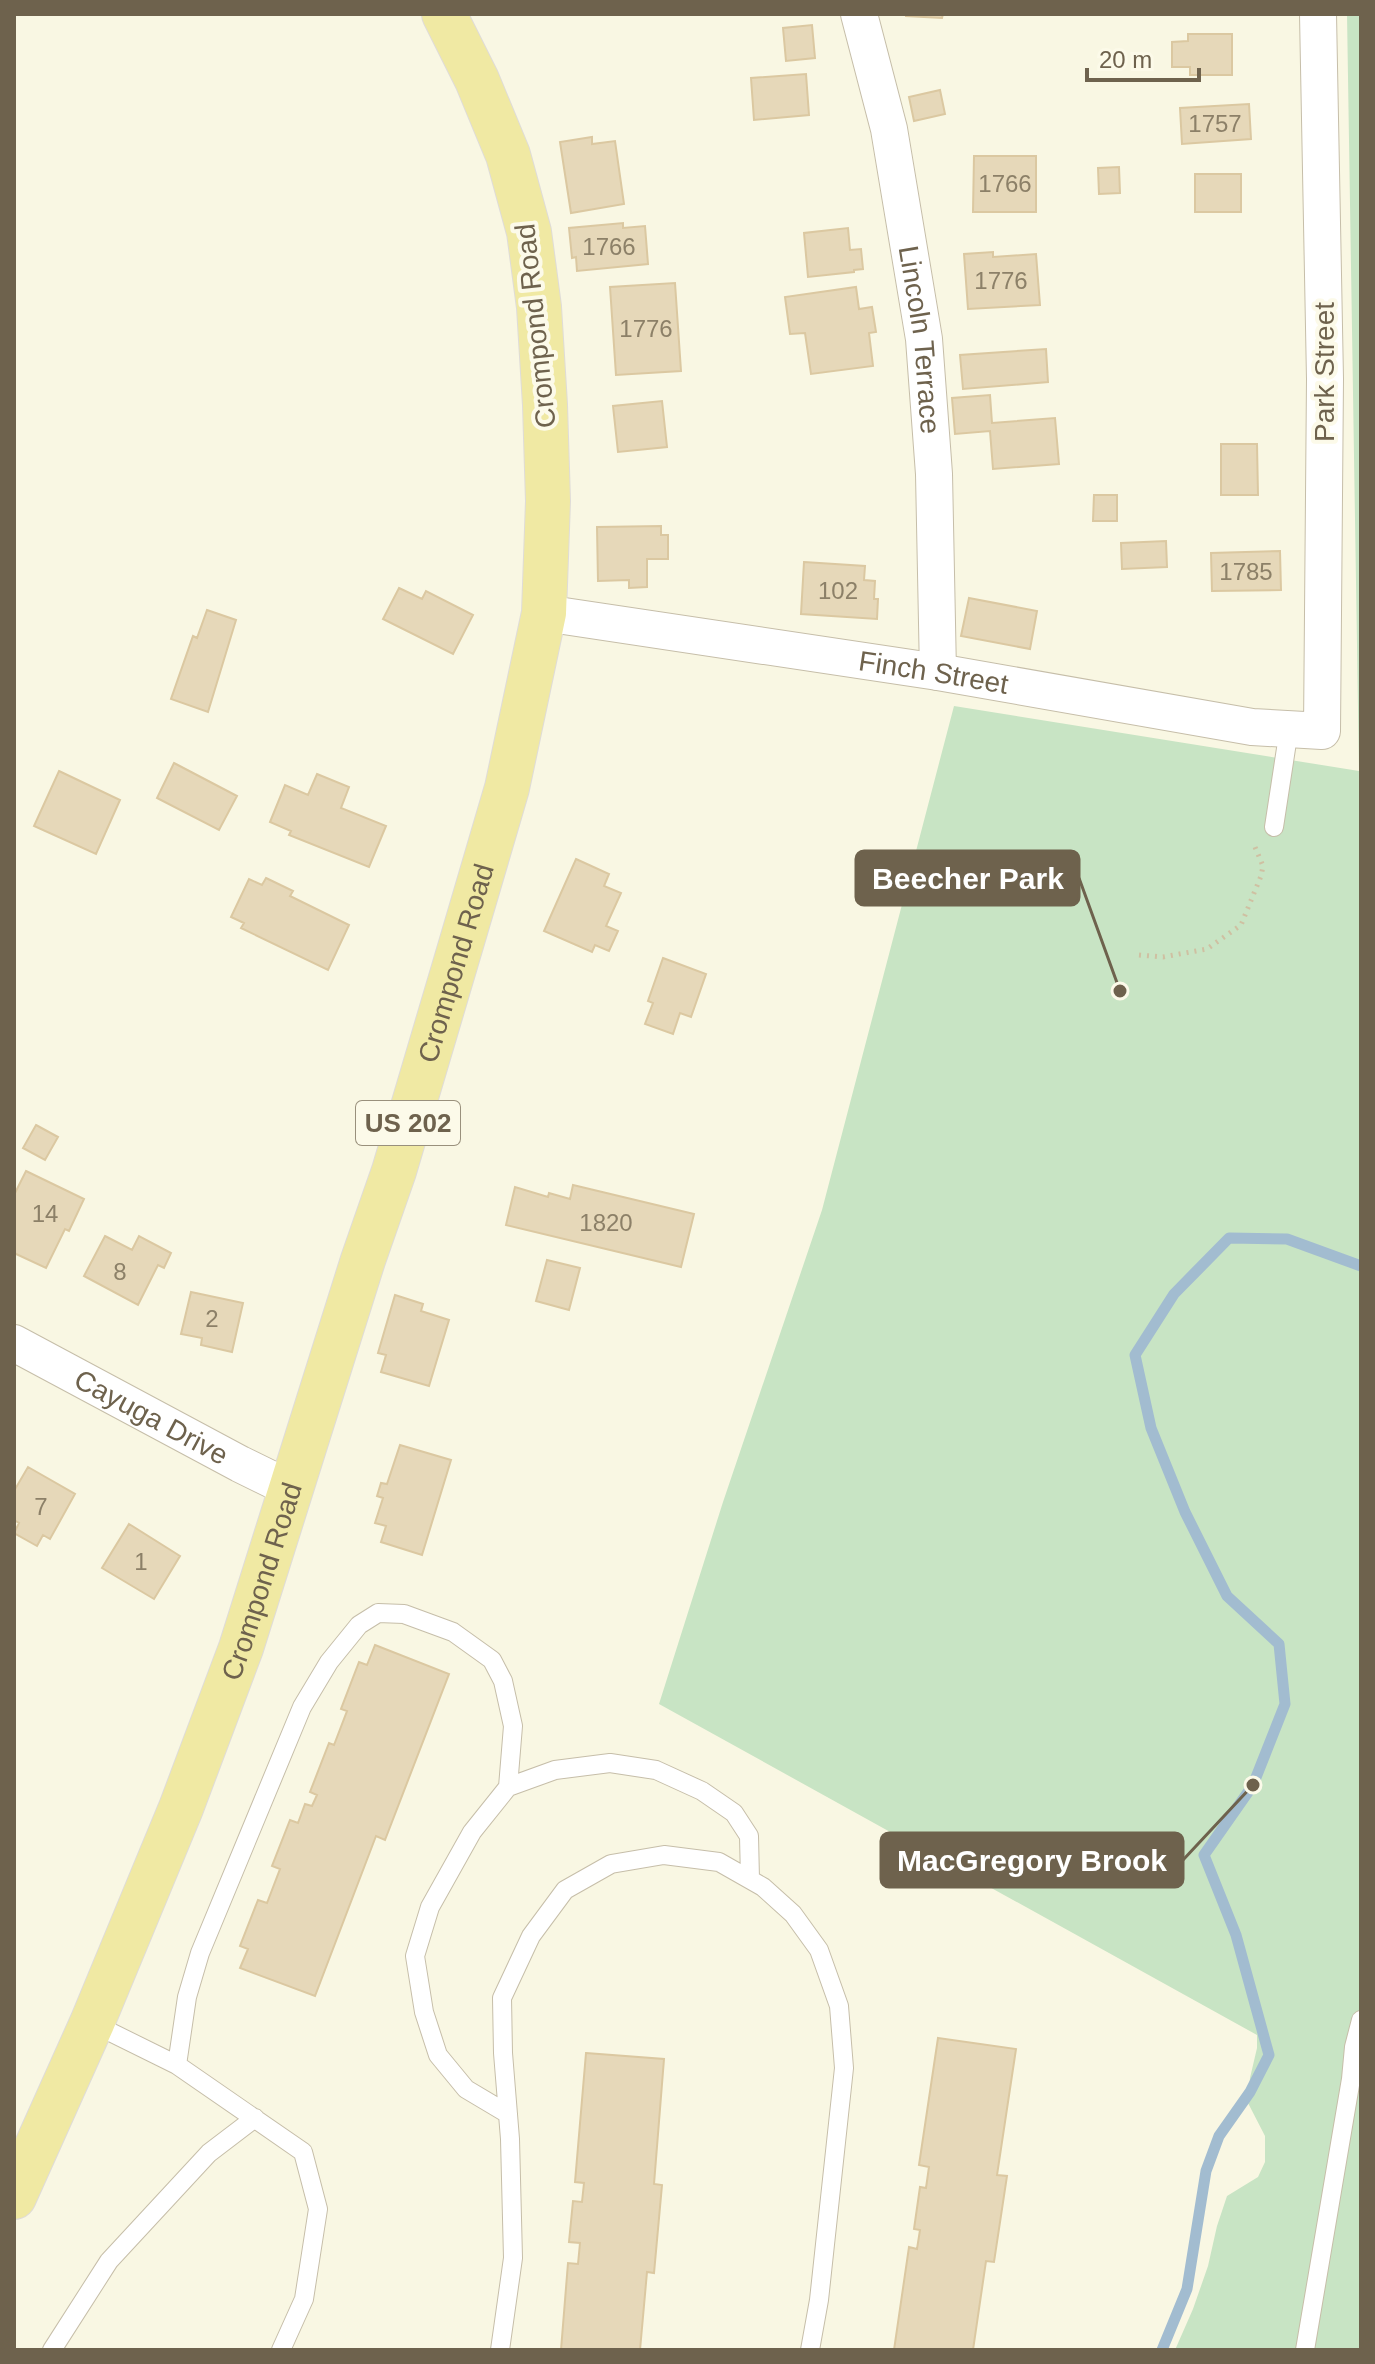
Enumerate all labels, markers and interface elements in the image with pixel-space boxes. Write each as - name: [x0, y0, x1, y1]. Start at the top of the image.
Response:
- scale bar: [1087, 32, 1199, 82]
- text: 20 m: [1099, 46, 1152, 73]
- house number: 1757: [1188, 110, 1242, 137]
- house number: 1766: [978, 170, 1032, 197]
- street label: Crompond Road: [509, 222, 562, 430]
- house number: 1766: [582, 233, 636, 260]
- street label: Lincoln Terrace: [893, 243, 946, 435]
- house number: 1776: [974, 267, 1028, 294]
- street label: Park Street: [1309, 302, 1340, 442]
- house number: 1776: [619, 315, 673, 342]
- house number: 1785: [1219, 558, 1273, 585]
- house number: 102: [818, 577, 858, 604]
- street label: Finch Street: [857, 645, 1011, 700]
- callout: Beecher Park: [856, 851, 1079, 905]
- street label: Crompond Road: [412, 860, 500, 1066]
- text: Beecher Park: [872, 862, 1064, 895]
- road number: US 202: [356, 1101, 460, 1145]
- house number: 14: [32, 1200, 58, 1227]
- house number: 1820: [579, 1209, 633, 1236]
- house number: 8: [113, 1258, 127, 1285]
- house number: 2: [205, 1305, 219, 1332]
- street label: Cayuga Drive: [69, 1363, 233, 1471]
- street label: Crompond Road: [215, 1479, 308, 1685]
- house number: 7: [34, 1493, 48, 1520]
- house number: 1: [134, 1548, 148, 1575]
- callout: MacGregory Brook: [881, 1833, 1183, 1887]
- text: MacGregory Brook: [897, 1844, 1167, 1877]

